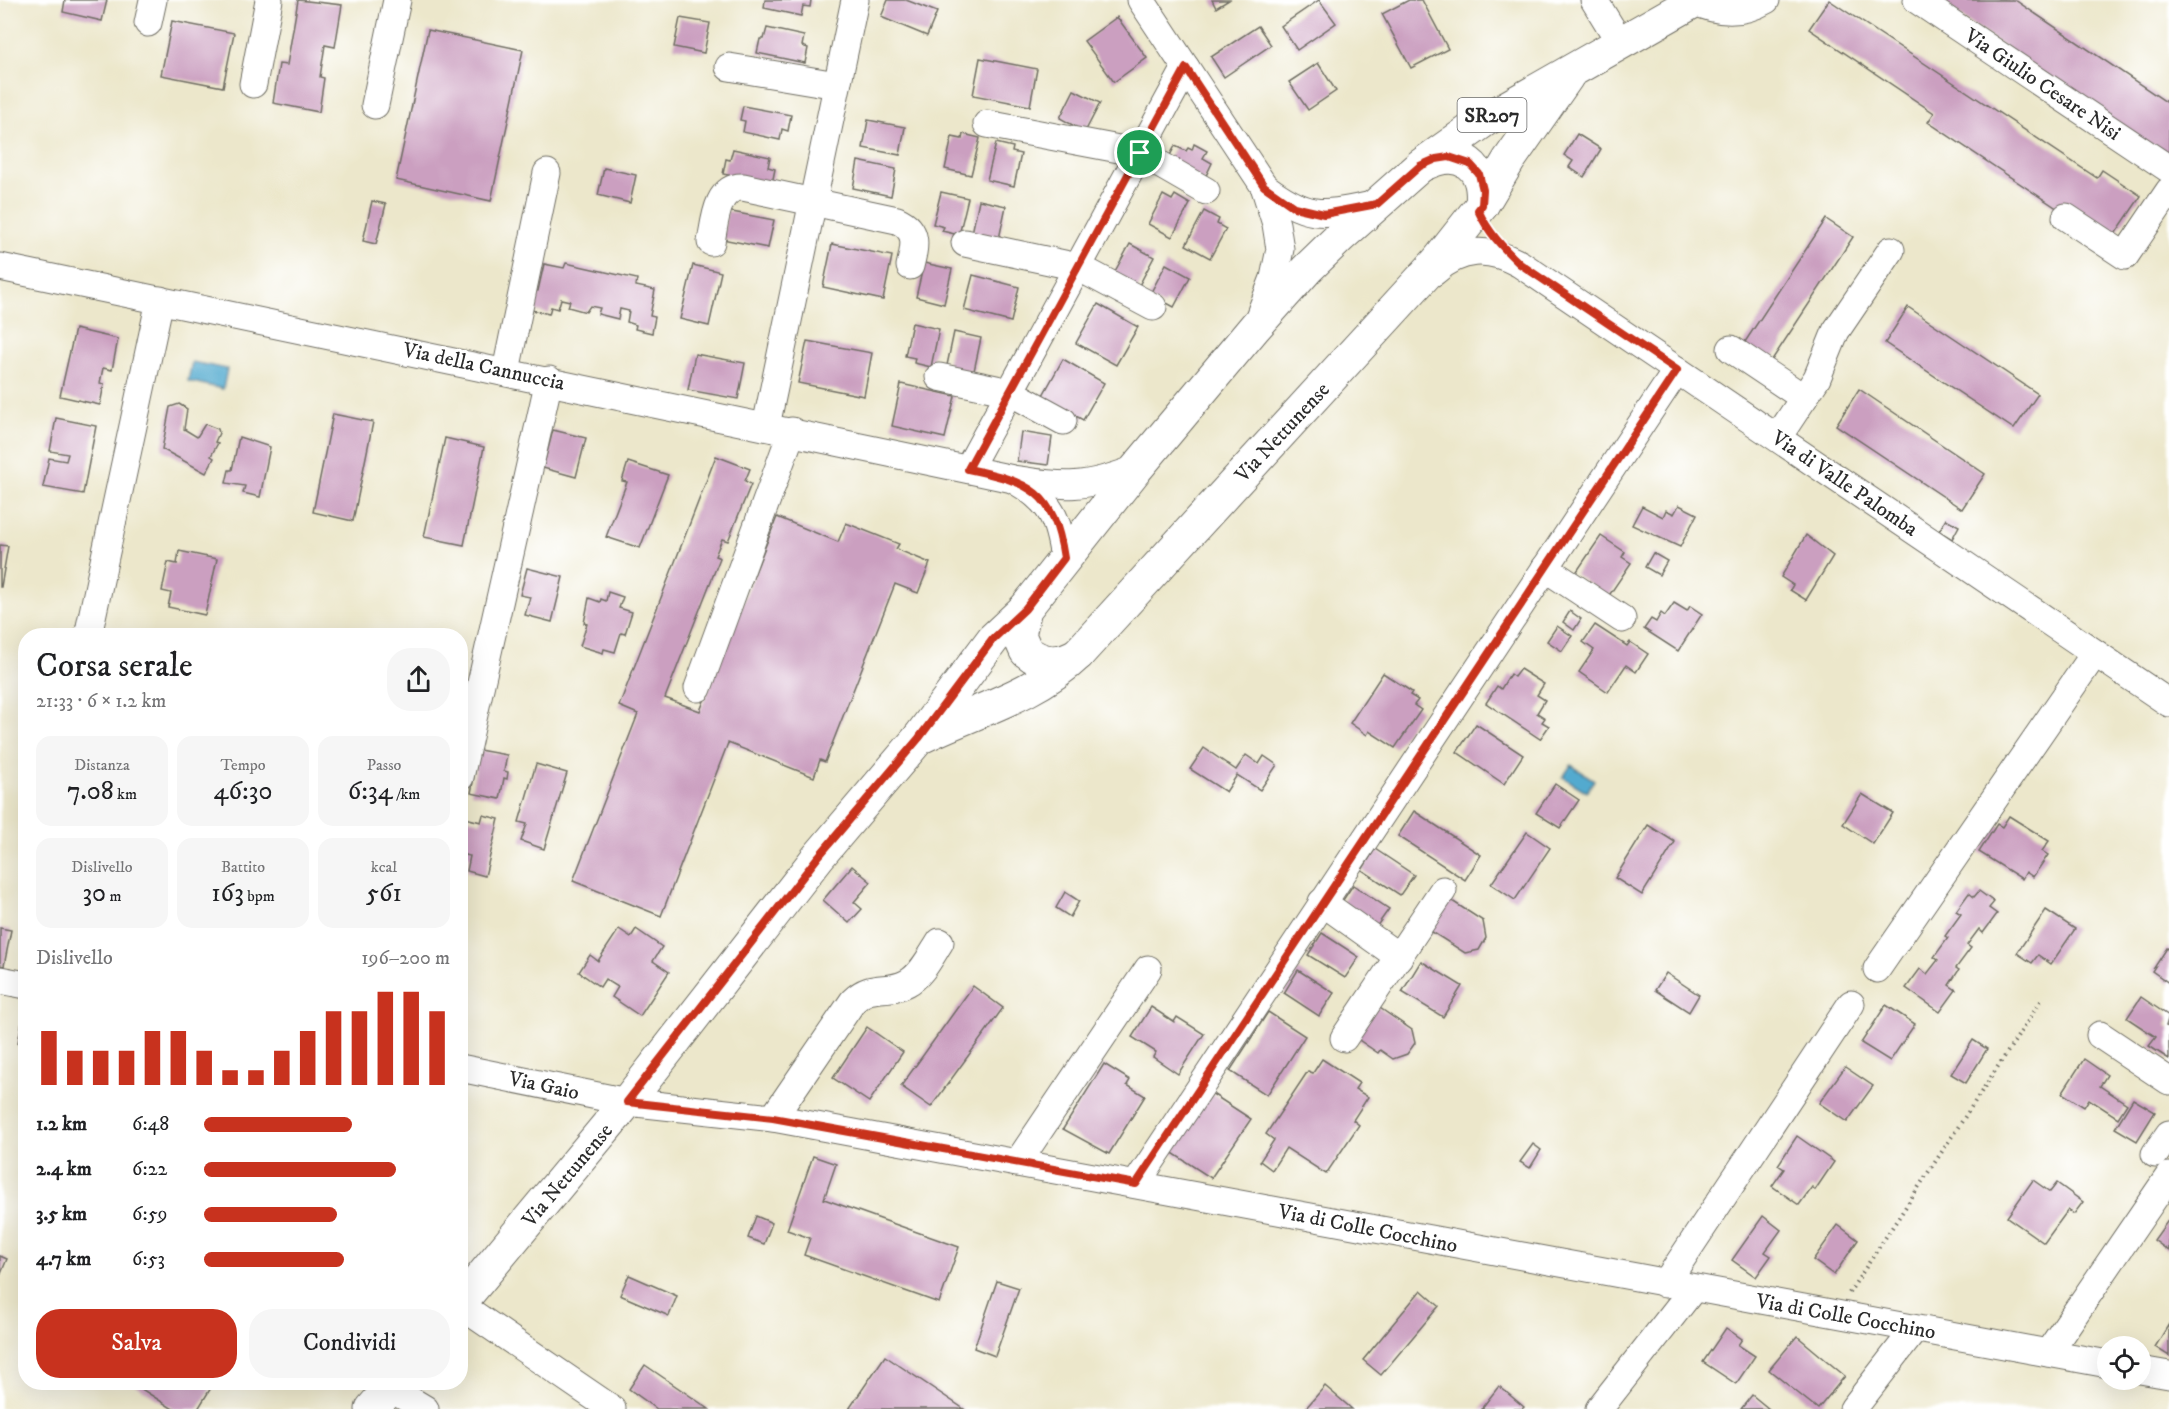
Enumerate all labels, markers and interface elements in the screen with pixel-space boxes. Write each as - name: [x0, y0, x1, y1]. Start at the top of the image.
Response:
- street label: Via Giulio Cesare Nisi: [1959, 22, 2125, 147]
- road number: SR207: [1458, 98, 1526, 132]
- pin: [1114, 127, 1165, 178]
- icon: arrive: [1123, 136, 1156, 169]
- street label: Via della Cannuccia: [400, 337, 567, 397]
- street label: Via Nettunense: [1229, 377, 1336, 489]
- street label: Via di Valle Palomba: [1765, 425, 1923, 542]
- text: Corsa serale: [36, 646, 193, 687]
- button: share: [387, 648, 450, 711]
- text: 21:33 · 6 × 1.2 km: [36, 689, 166, 714]
- text: Distanza: [74, 755, 130, 775]
- text: Tempo: [221, 755, 265, 775]
- text: Passo: [367, 755, 401, 775]
- text: 7.08: [67, 775, 114, 808]
- text: 46:30: [214, 775, 272, 808]
- text: 6:34: [348, 775, 393, 808]
- text: km: [114, 784, 137, 804]
- text: /km: [393, 784, 420, 804]
- text: Dislivello: [71, 857, 133, 877]
- text: Battito: [221, 857, 265, 877]
- text: kcal: [371, 857, 397, 877]
- text: 30: [82, 877, 106, 910]
- text: 163: [211, 877, 244, 910]
- text: 561: [366, 877, 402, 910]
- text: m: [106, 886, 122, 906]
- text: bpm: [244, 886, 275, 906]
- text: Dislivello: [36, 946, 113, 971]
- text: 196–200 m: [361, 946, 450, 971]
- street label: Via Gaio: [505, 1066, 581, 1106]
- text: 1.2 km: [36, 1112, 87, 1137]
- text: 6:48: [132, 1112, 169, 1137]
- street label: Via Nettunense: [516, 1118, 619, 1234]
- text: 2.4 km: [36, 1157, 92, 1182]
- text: 6:22: [132, 1157, 167, 1182]
- street label: Via di Colle Cocchino: [1275, 1199, 1460, 1259]
- text: 3.5 km: [36, 1202, 87, 1227]
- text: 6:59: [132, 1202, 168, 1227]
- text: 4.7 km: [36, 1247, 91, 1272]
- text: 6:53: [132, 1247, 165, 1272]
- street label: Via di Colle Cocchino: [1753, 1288, 1938, 1346]
- button: Salva: [36, 1309, 237, 1378]
- button: Condividi: [249, 1309, 450, 1378]
- map controls: [2097, 1336, 2151, 1390]
- button: locate: [2097, 1336, 2151, 1390]

